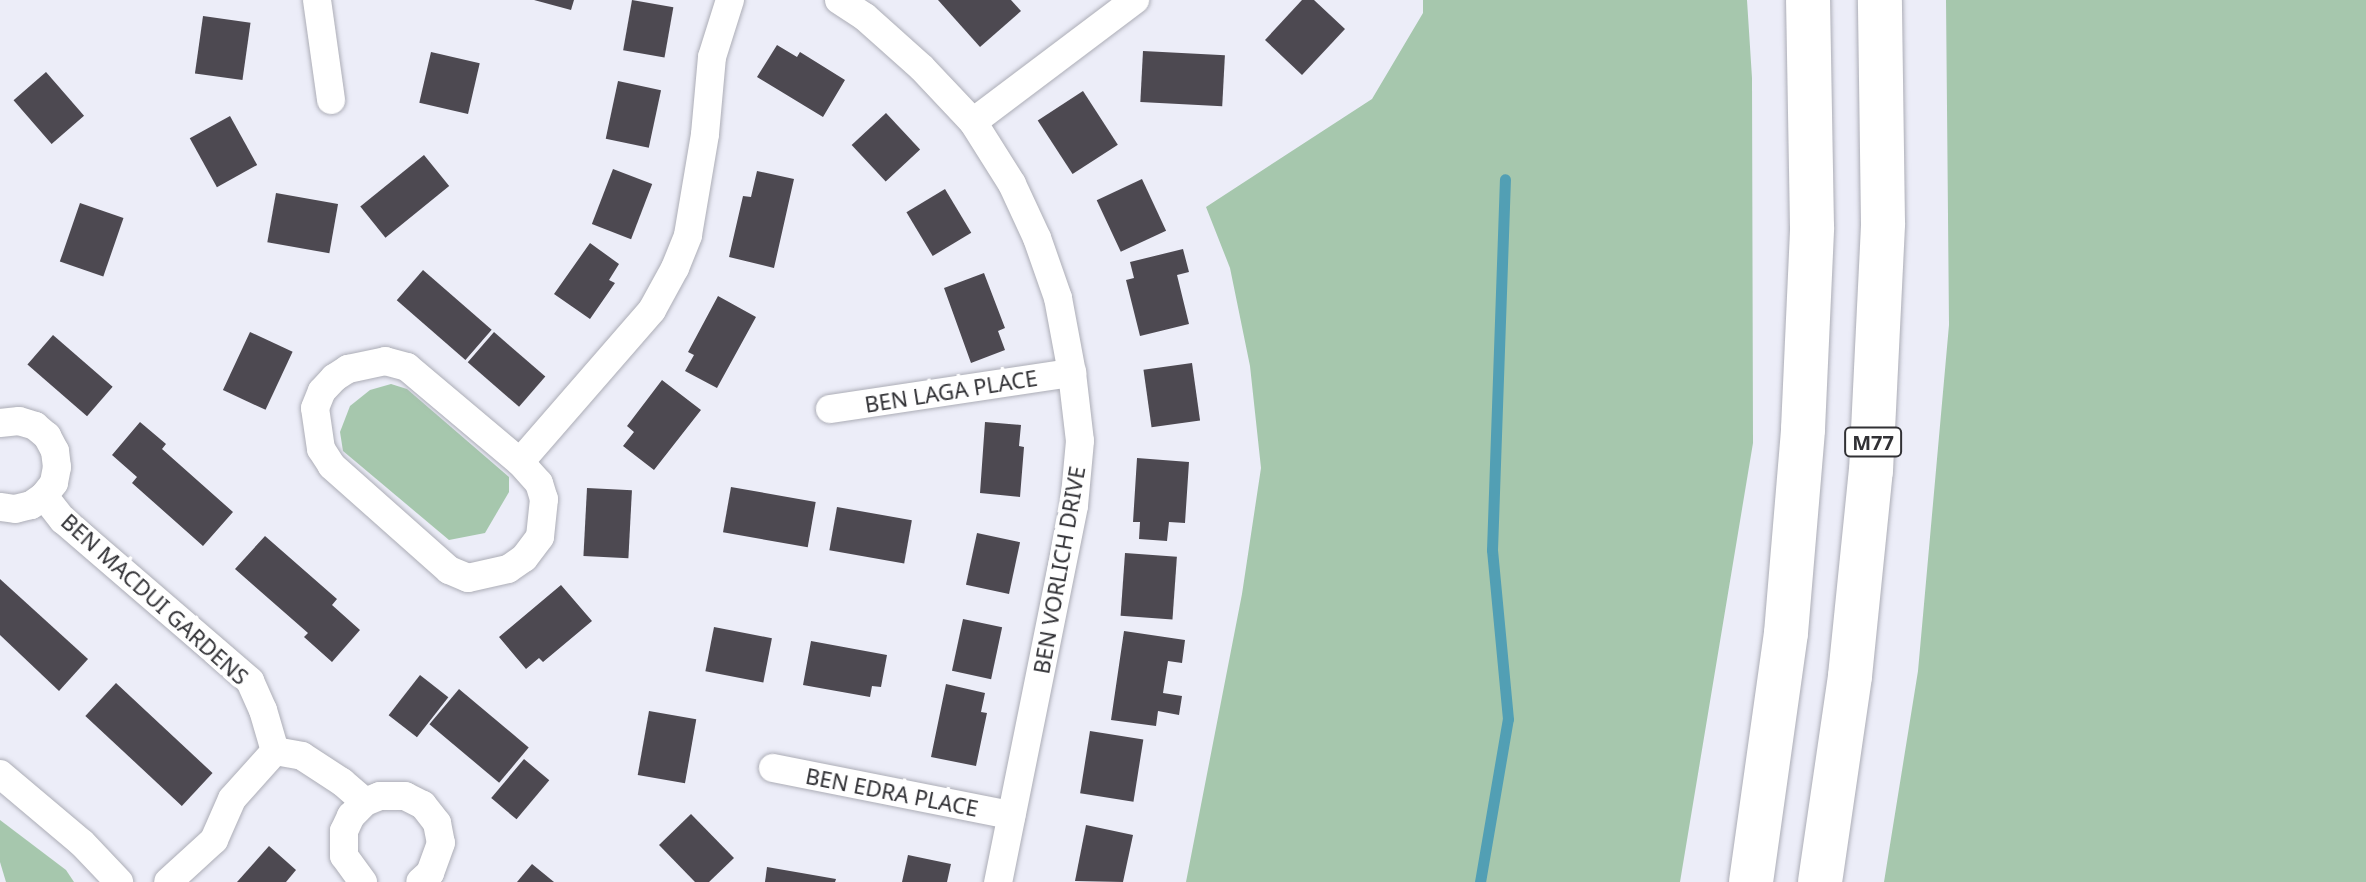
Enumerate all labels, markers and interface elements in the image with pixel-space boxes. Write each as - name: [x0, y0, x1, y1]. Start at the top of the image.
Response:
- street label: BEN LAGA PLACE: [863, 364, 1039, 418]
- road number: M77: [1843, 426, 1903, 458]
- street label: BEN VORLICH DRIVE: [1028, 464, 1090, 676]
- street label: BEN MACDUI GARDENS: [56, 508, 254, 690]
- street label: BEN EDRA PLACE: [803, 762, 981, 822]

